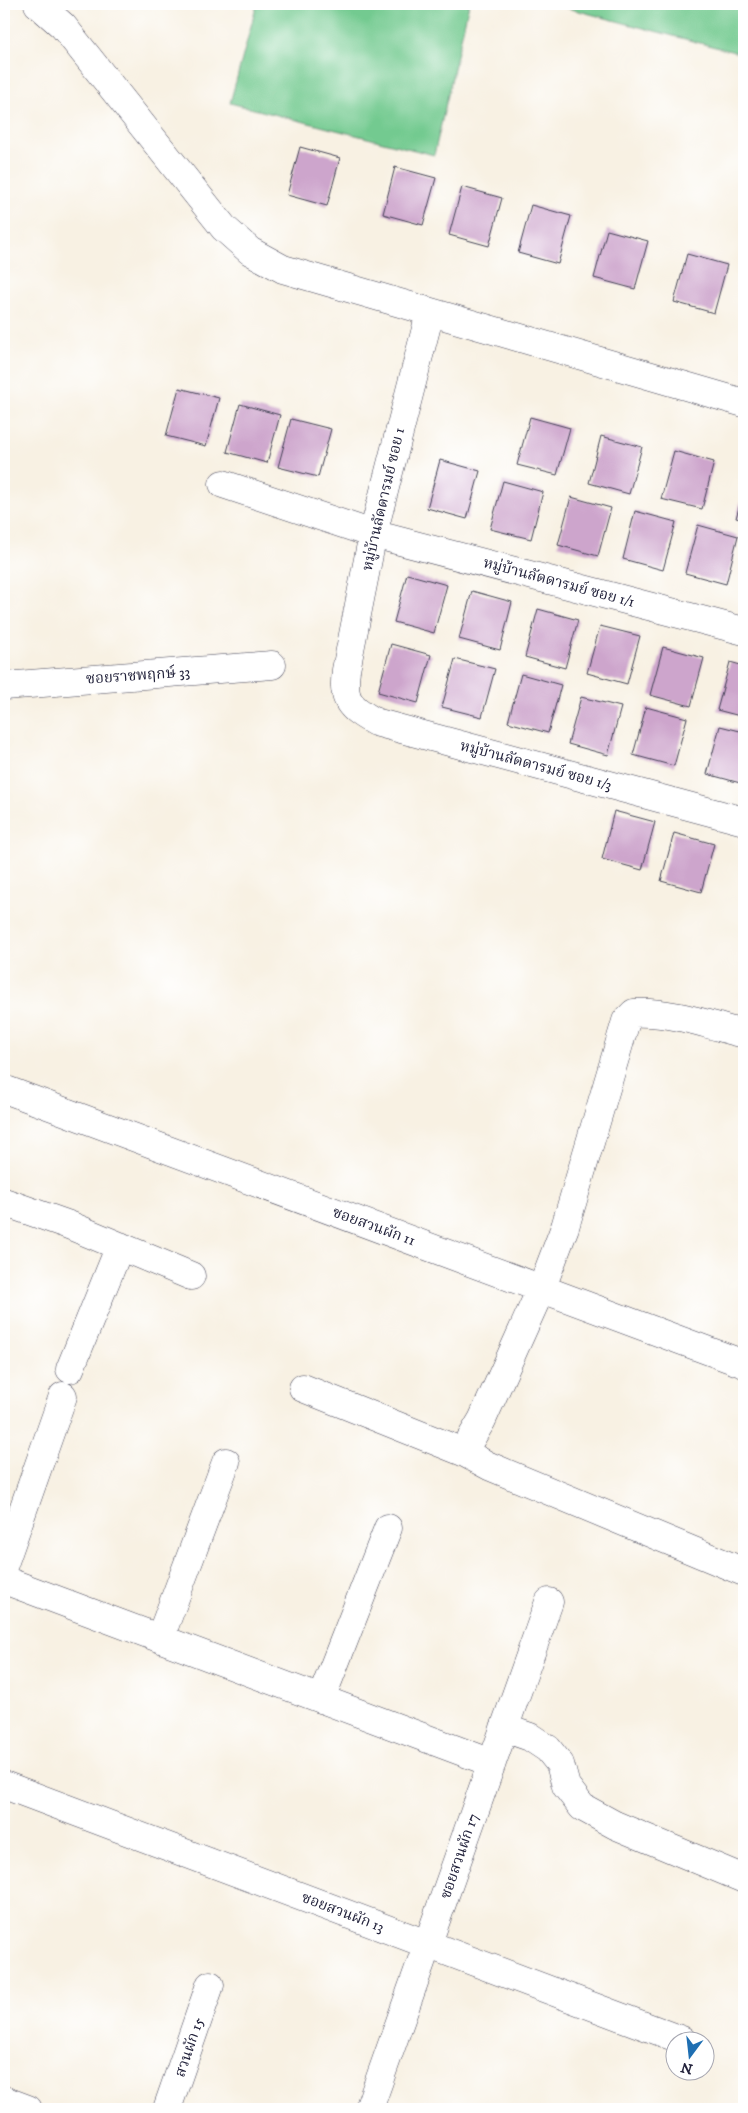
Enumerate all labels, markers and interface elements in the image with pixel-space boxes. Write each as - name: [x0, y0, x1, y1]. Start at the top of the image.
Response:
- street label: หมู่บ้านลัดดารมย์ ซอย 1: [357, 425, 409, 573]
- street label: หมู่บ้านลัดดารมย์ ซอย 1/1: [481, 552, 637, 612]
- street label: ซอยราชพฤกษ์ 33: [85, 661, 191, 689]
- street label: หมู่บ้านลัดดารมย์ ซอย 1/3: [458, 735, 614, 795]
- street label: ซอยสวนผัก 11: [330, 1203, 418, 1250]
- street label: ซอยสวนผัก 17: [436, 1811, 483, 1901]
- street label: ซอยสวนผัก 13: [299, 1888, 387, 1937]
- street label: สวนผัก 15: [170, 2014, 209, 2080]
- north arrow: [666, 2030, 716, 2080]
- text: N: [679, 2057, 695, 2078]

